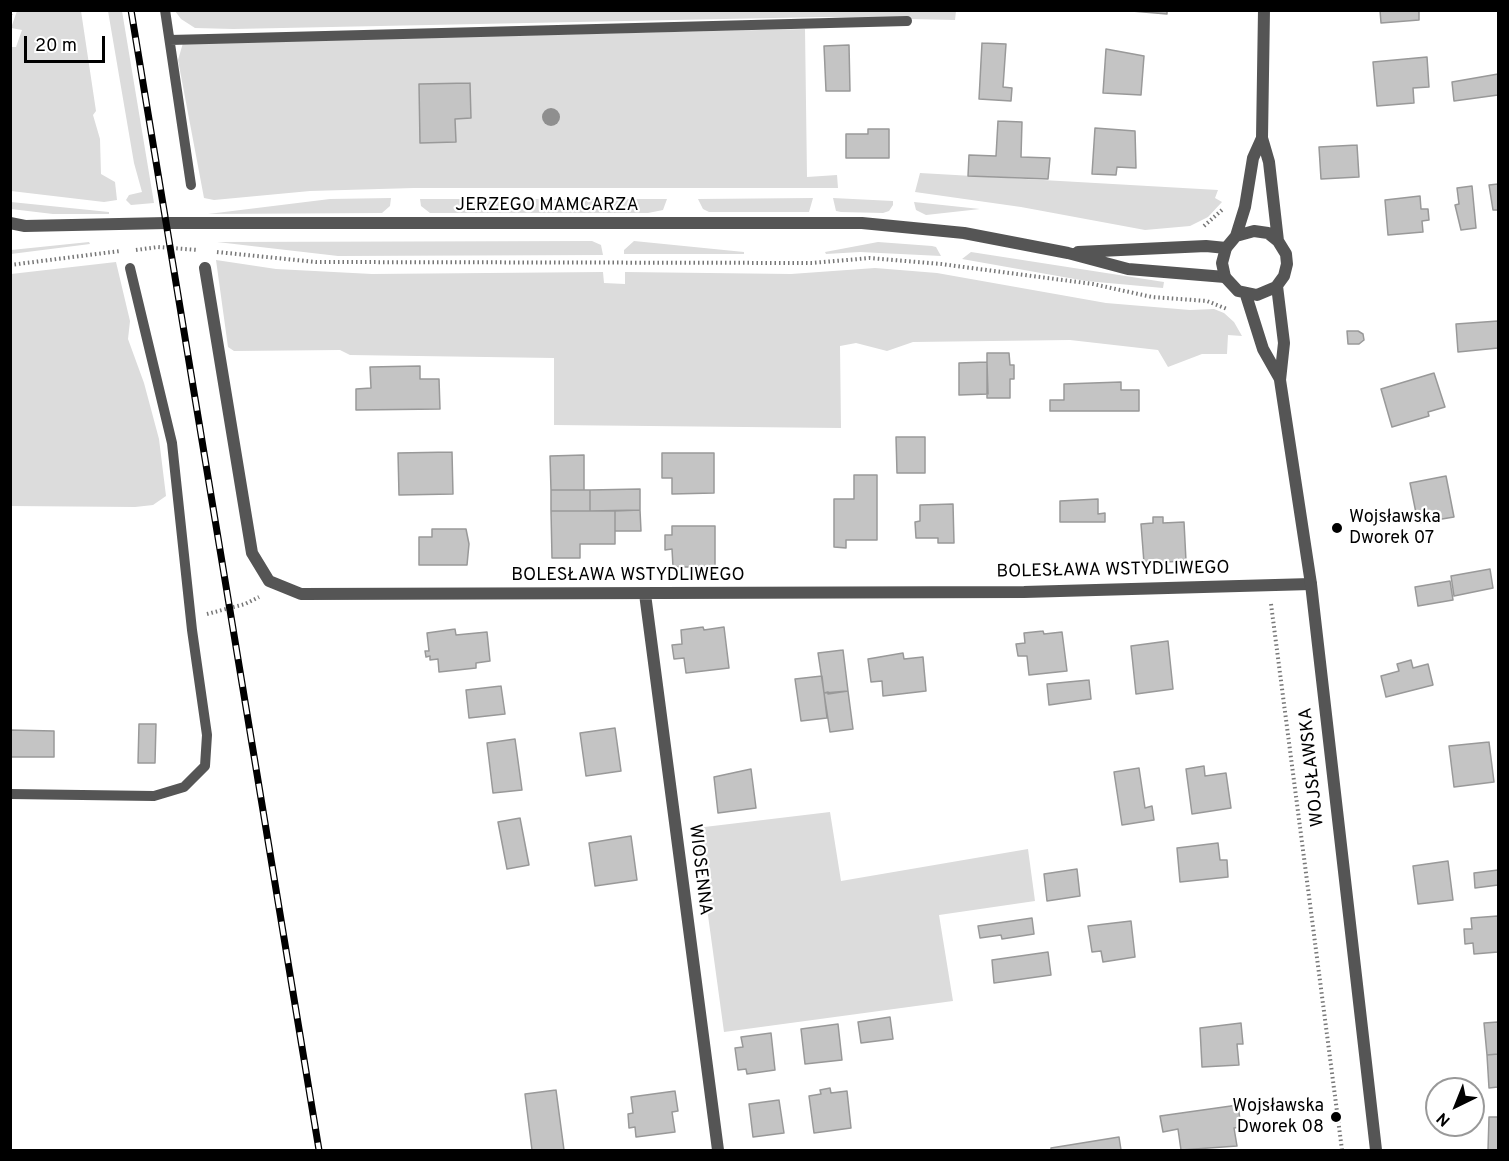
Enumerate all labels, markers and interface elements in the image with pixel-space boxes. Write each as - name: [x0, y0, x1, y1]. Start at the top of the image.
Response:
- scale bar: [27, 24, 108, 62]
- text: 20 m: [35, 35, 77, 58]
- street label: JERZEGO MAMCARZA: [455, 195, 639, 217]
- place label: Wojsławska Dworek 07: [1349, 507, 1441, 550]
- marker: Wojsławska Dworek 07: [1330, 521, 1344, 535]
- street label: BOLESŁAWA WSTYDLIWEGO: [996, 558, 1230, 584]
- street label: BOLESŁAWA WSTYDLIWEGO: [511, 565, 745, 587]
- street label: WOJSŁAWSKA: [1296, 706, 1330, 828]
- street label: WIOSENNA: [683, 823, 715, 917]
- north arrow: [1425, 1077, 1485, 1137]
- place label: Wojsławska Dworek 08: [1232, 1096, 1324, 1138]
- text: N: [1433, 1107, 1455, 1130]
- marker: Wojsławska Dworek 08: [1329, 1110, 1343, 1124]

